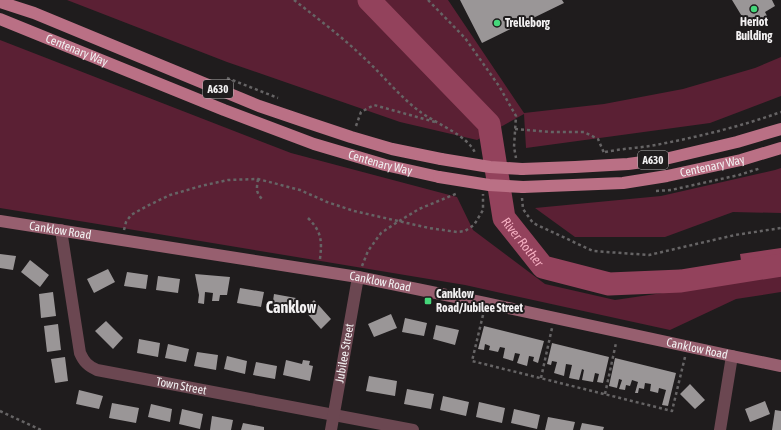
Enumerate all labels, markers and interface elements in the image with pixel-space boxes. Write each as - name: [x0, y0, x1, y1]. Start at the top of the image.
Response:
- marker: Heriot Building: [749, 4, 759, 14]
- place label: Heriot Building: [736, 15, 773, 43]
- place label: Trelleborg: [505, 16, 551, 30]
- marker: Trelleborg: [492, 18, 502, 28]
- street label: Centenary Way: [44, 31, 110, 69]
- road number: A630: [203, 80, 233, 98]
- street label: Centenary Way: [347, 148, 414, 178]
- road number: A630: [638, 151, 668, 169]
- street label: Centenary Way: [679, 152, 747, 180]
- water label: River Rother: [499, 214, 548, 270]
- street label: Canklow Road: [28, 219, 92, 242]
- street label: Canklow Road: [348, 269, 412, 295]
- place label: Canklow Road/Jubilee Street: [436, 287, 523, 315]
- marker: Canklow Road/Jubilee Street: [423, 296, 433, 306]
- district label: Canklow: [266, 298, 317, 316]
- street label: Jubilee Street: [332, 322, 357, 384]
- street label: Canklow Road: [665, 335, 729, 362]
- street label: Town Street: [155, 374, 208, 398]

